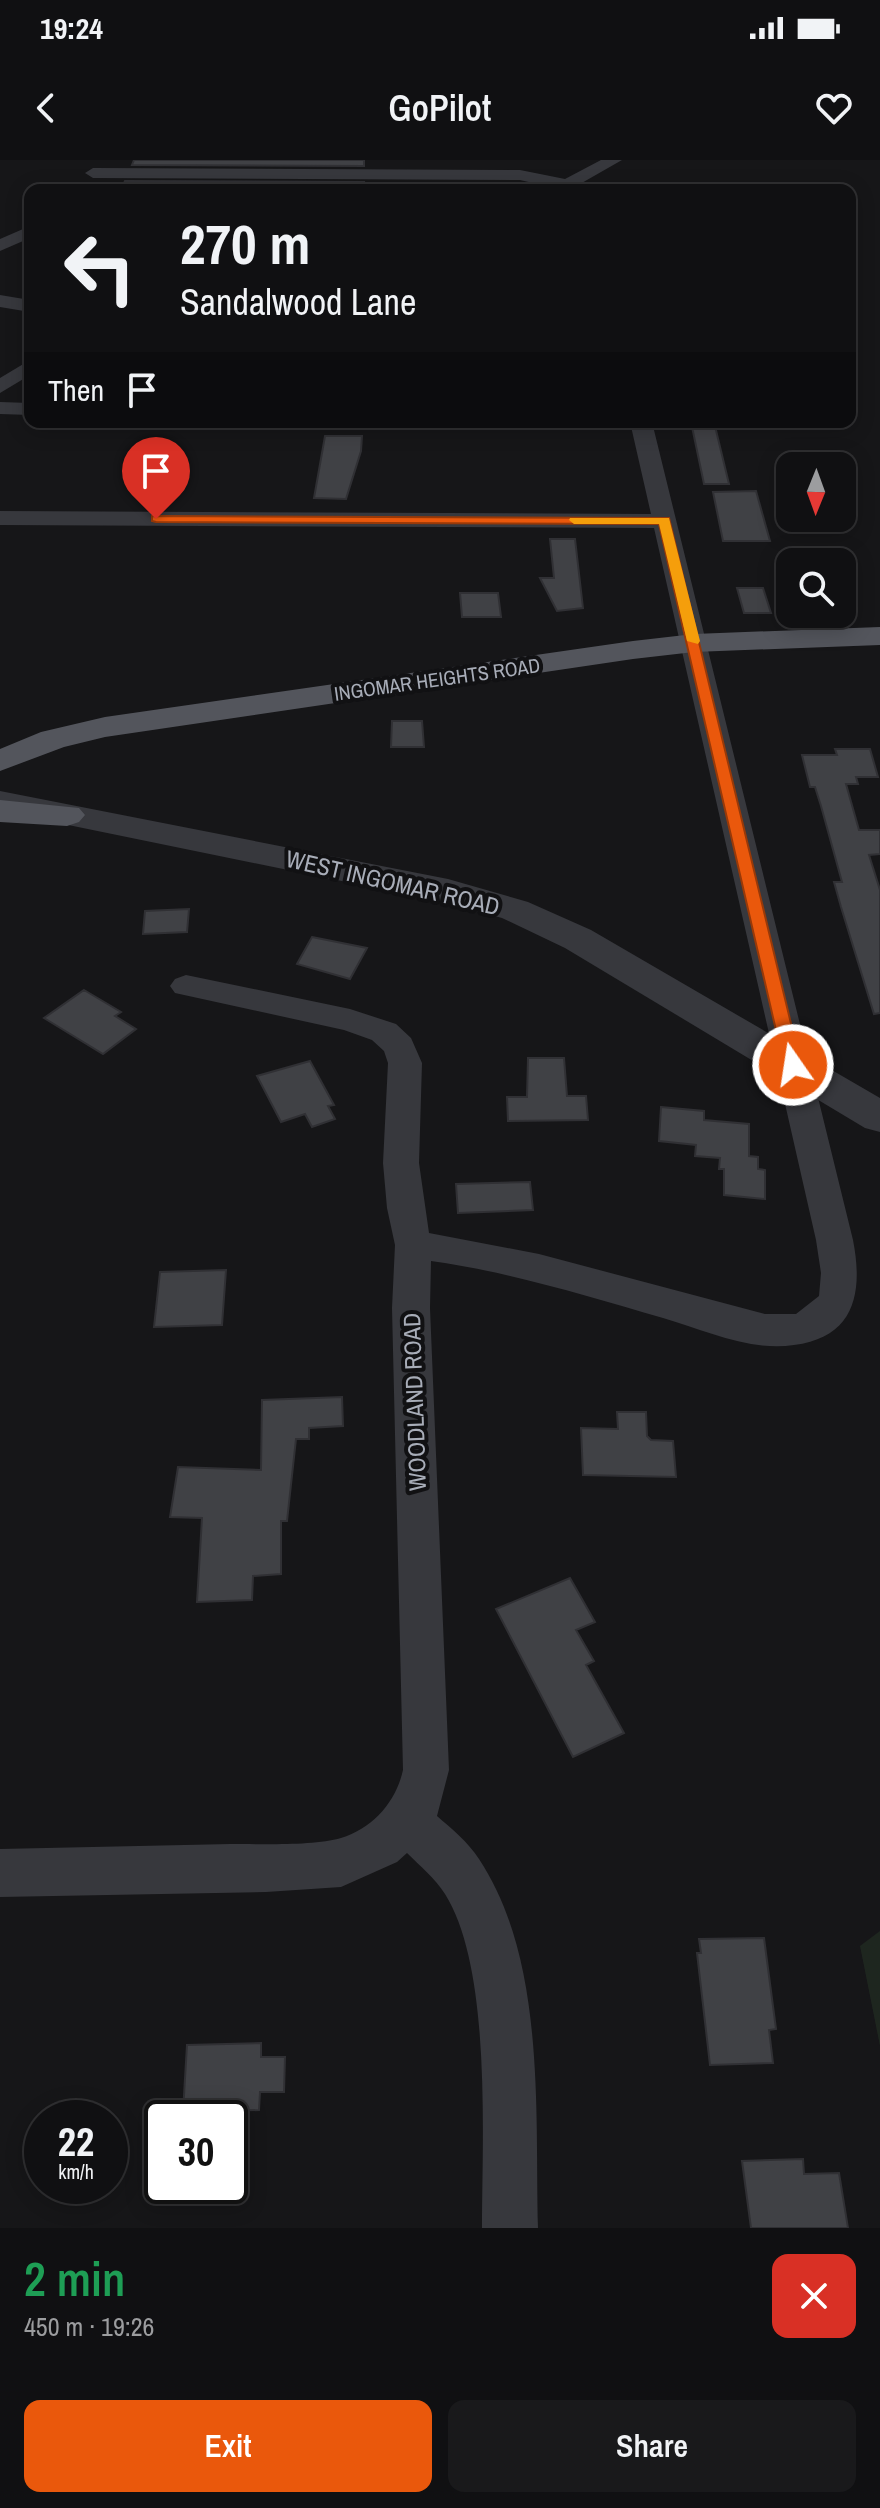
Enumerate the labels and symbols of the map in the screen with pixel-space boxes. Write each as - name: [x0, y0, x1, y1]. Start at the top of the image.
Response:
- pin: [122, 437, 190, 519]
- north arrow: [776, 452, 856, 532]
- street label: INGOMAR HEIGHTS ROAD: [332, 651, 542, 707]
- street label: WEST INGOMAR ROAD: [283, 842, 503, 922]
- position arrow: [751, 1023, 835, 1107]
- street label: WOODLAND ROAD: [395, 1312, 433, 1492]
- speed limit sign: 30: [144, 2100, 248, 2204]

